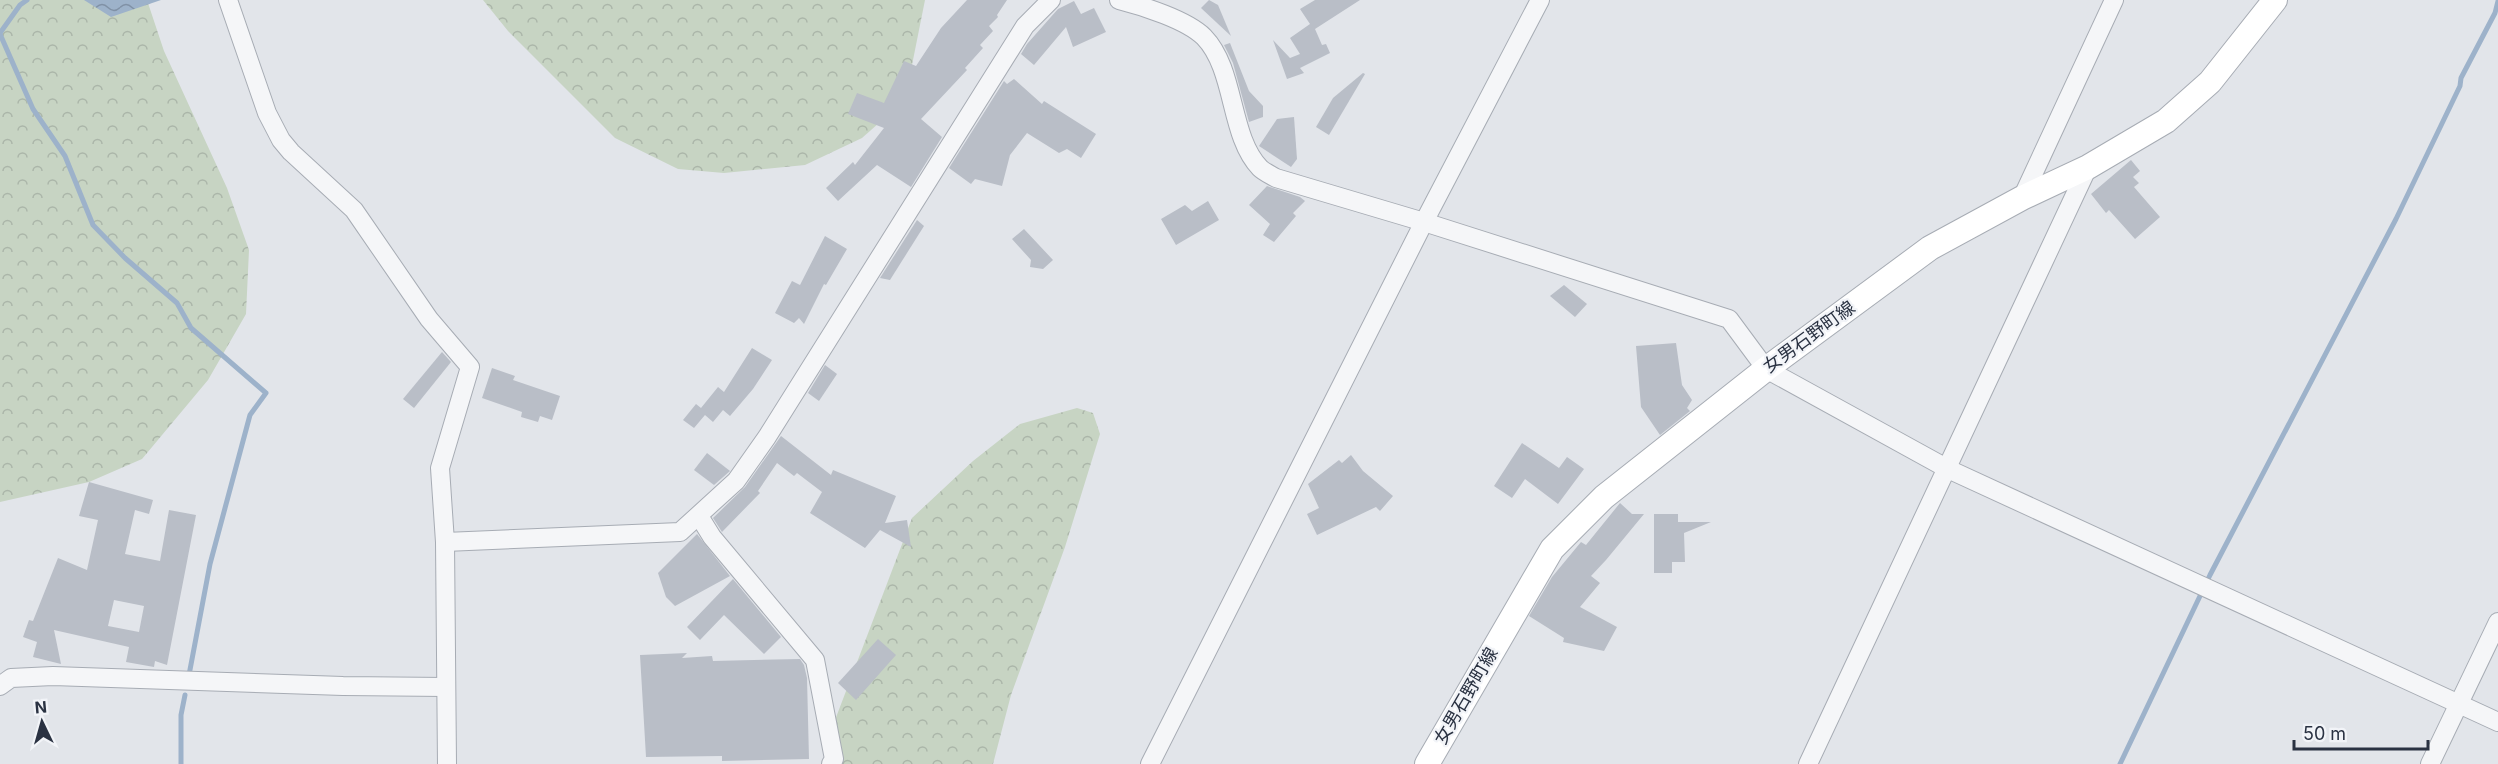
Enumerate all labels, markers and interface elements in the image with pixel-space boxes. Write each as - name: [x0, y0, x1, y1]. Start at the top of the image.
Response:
- street label: 女男石野町線: [1759, 296, 1859, 377]
- street label: 女男石野町線: [1429, 644, 1502, 748]
- north arrow: [12, 692, 72, 752]
- text: N: [34, 697, 48, 718]
- scale bar: [2294, 713, 2428, 751]
- text: 50 m: [2303, 723, 2346, 744]

